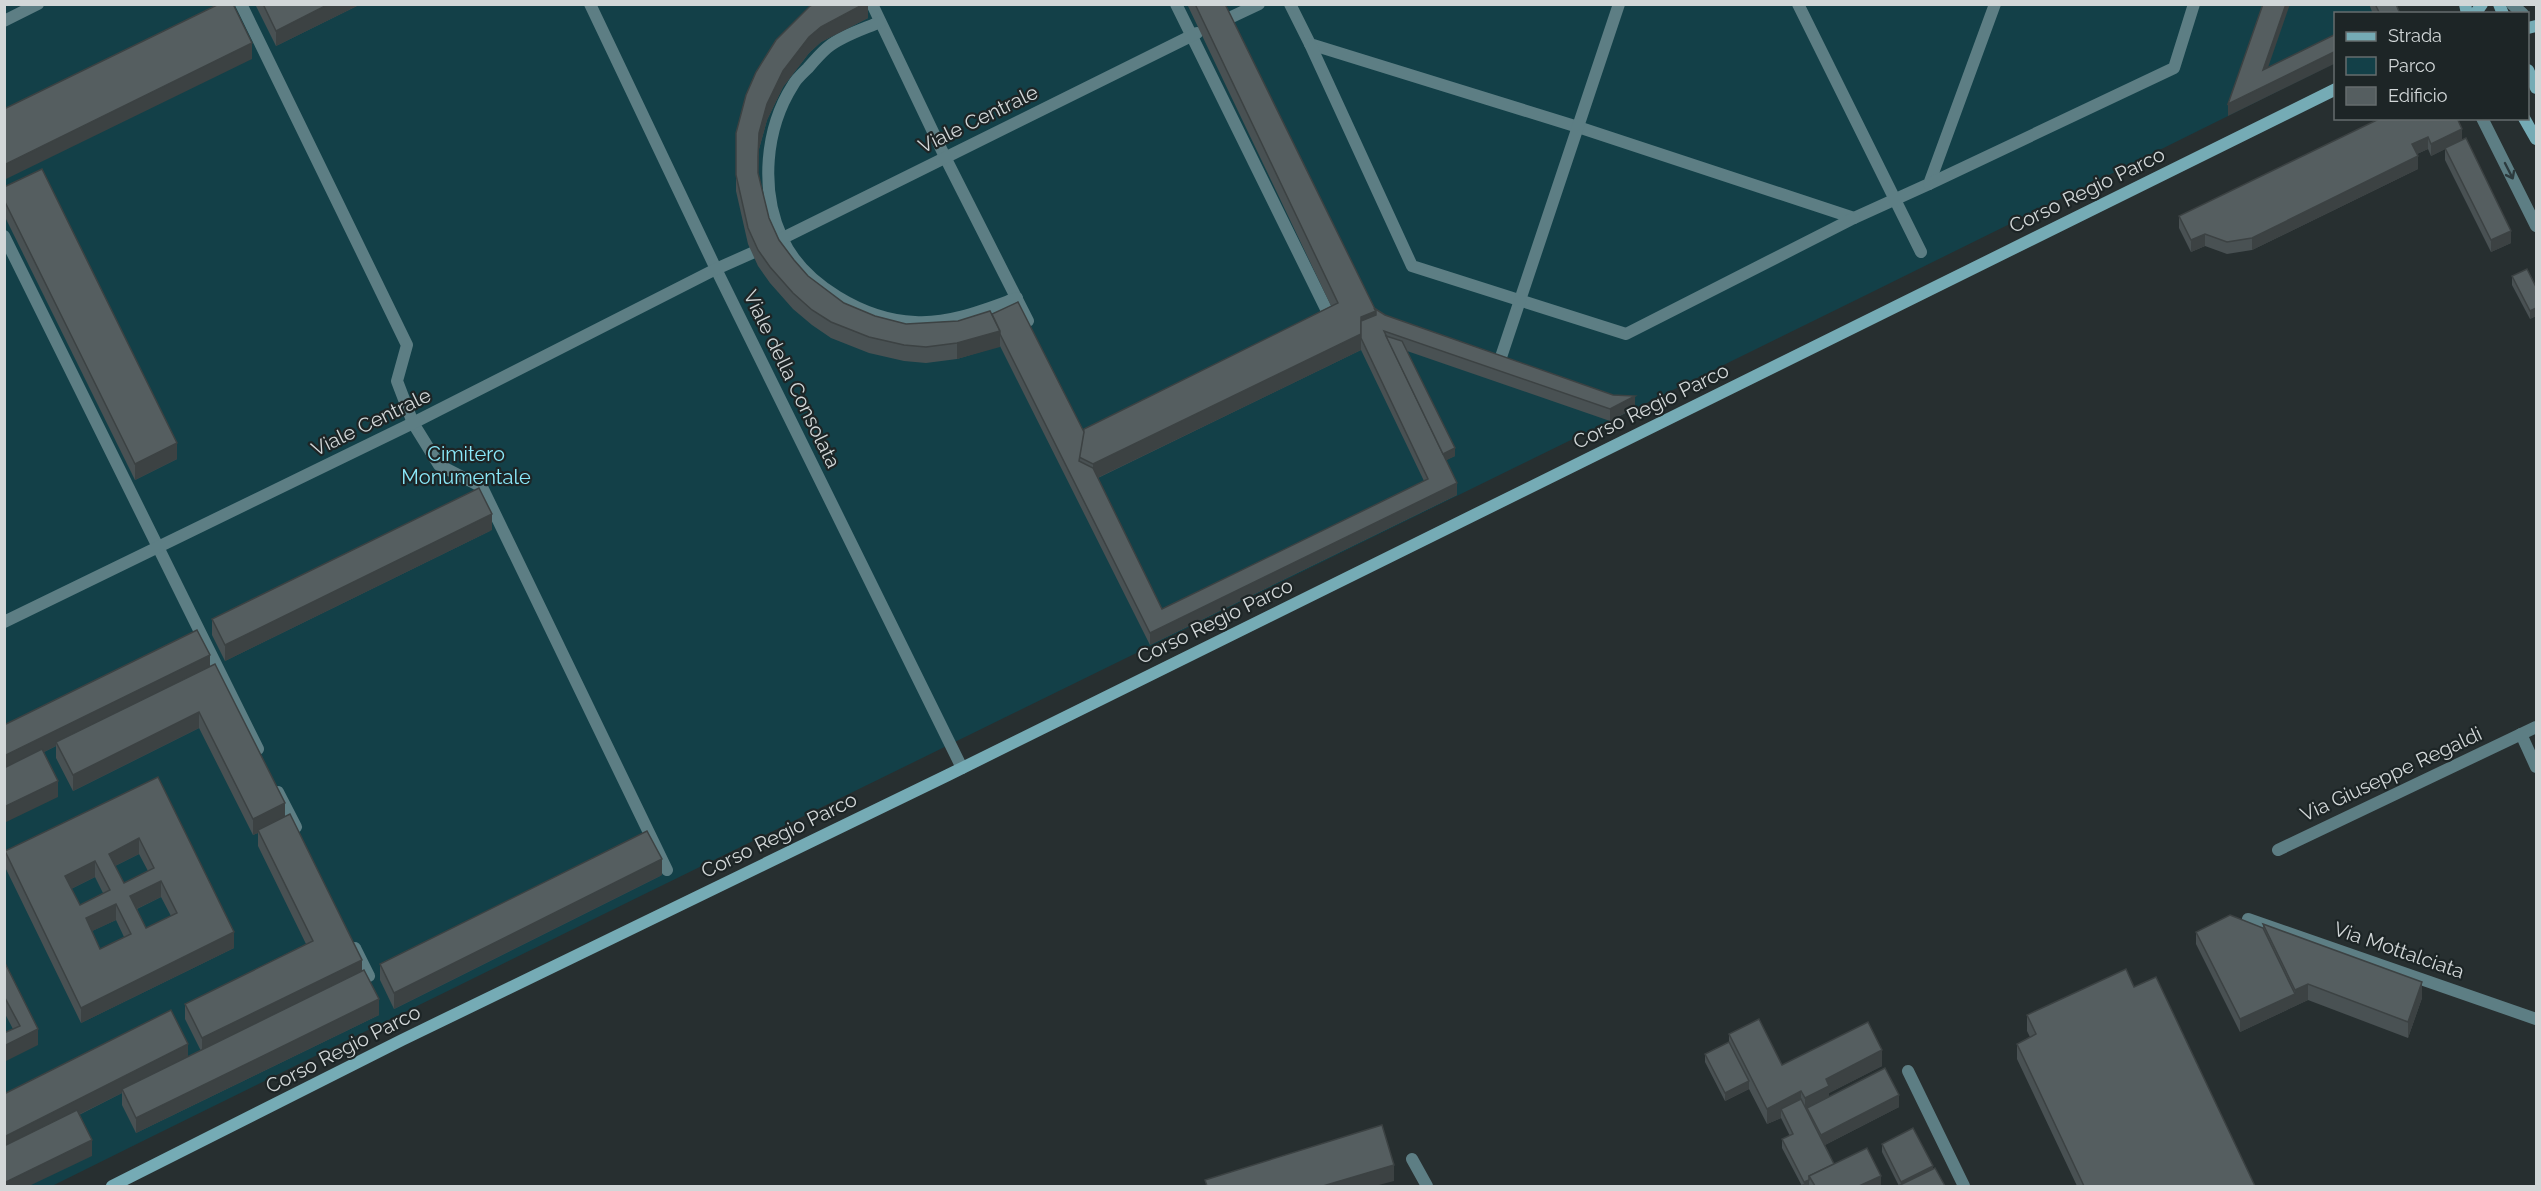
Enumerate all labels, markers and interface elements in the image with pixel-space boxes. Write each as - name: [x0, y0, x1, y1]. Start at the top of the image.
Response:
- legend: [2334, 12, 2529, 120]
- text: Strada: [2388, 25, 2442, 46]
- text: Parco: [2388, 55, 2436, 76]
- street label: Viale Centrale: [914, 80, 1042, 158]
- text: Edificio: [2388, 85, 2448, 106]
- street label: Corso Regio Parco: [2005, 142, 2169, 238]
- one-way arrow: [2503, 161, 2515, 179]
- street label: Viale della Consolata: [738, 286, 846, 472]
- street label: Corso Regio Parco: [1569, 358, 1733, 454]
- street label: Viale Centrale: [307, 383, 435, 461]
- park label: Cimitero Monumentale: [401, 442, 531, 489]
- street label: Corso Regio Parco: [1133, 573, 1297, 669]
- street label: Via Giuseppe Regaldi: [2296, 721, 2486, 827]
- street label: Corso Regio Parco: [697, 787, 861, 883]
- street label: Via Mottalciata: [2331, 916, 2467, 984]
- street label: Corso Regio Parco: [262, 1000, 424, 1098]

